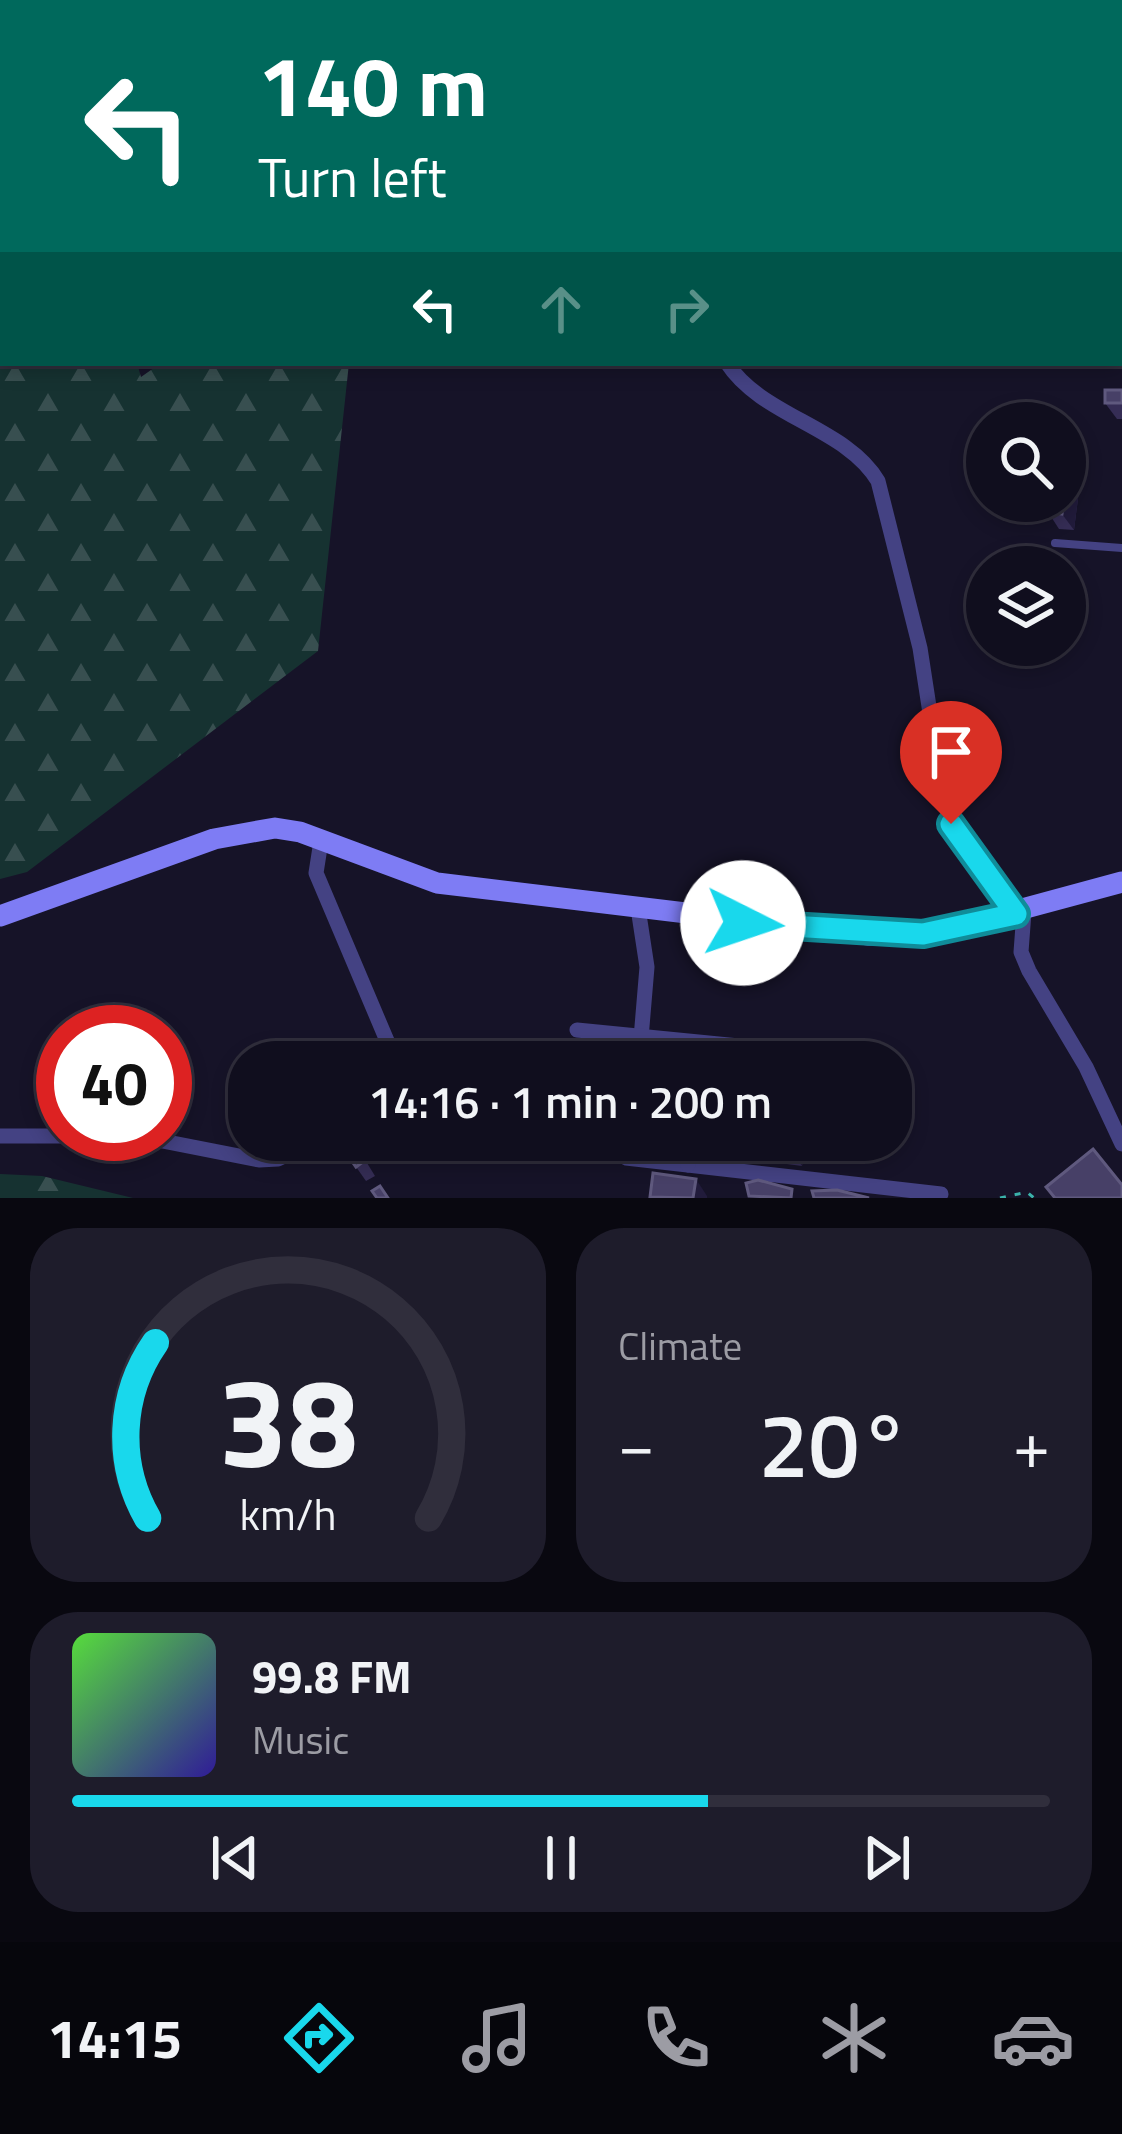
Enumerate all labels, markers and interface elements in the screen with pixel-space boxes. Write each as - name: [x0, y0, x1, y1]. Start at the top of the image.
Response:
- text: 140 m: [258, 21, 488, 149]
- icon: left: [60, 48, 216, 204]
- text: Turn left: [258, 136, 447, 218]
- icon: left: [402, 276, 468, 342]
- icon: ahead: [528, 276, 594, 342]
- icon: right: [654, 276, 720, 342]
- map controls: [966, 402, 1086, 666]
- button: search: [966, 402, 1086, 522]
- button: layers: [966, 546, 1086, 666]
- pin: [900, 701, 1002, 824]
- icon: arrive: [918, 719, 984, 785]
- position arrow: [680, 860, 806, 986]
- speed limit sign: 40: [36, 1005, 192, 1161]
- text: 14:16 · 1 min · 200 m: [368, 1067, 772, 1135]
- text: Climate: [618, 1316, 742, 1375]
- text: 38: [218, 1326, 358, 1515]
- text: 20°: [758, 1375, 910, 1512]
- text: −: [618, 1393, 655, 1494]
- text: +: [1013, 1393, 1050, 1494]
- text: km/h: [239, 1481, 337, 1547]
- text: 99.8 FM: [252, 1642, 412, 1710]
- text: Music: [252, 1710, 349, 1769]
- icon: previous: [202, 1825, 268, 1891]
- icon: pause: [528, 1825, 594, 1891]
- icon: next: [854, 1825, 920, 1891]
- icon: directions: [277, 1996, 361, 2080]
- icon: music: [455, 1996, 539, 2080]
- icon: phone: [634, 1996, 718, 2080]
- icon: climate: [812, 1996, 896, 2080]
- icon: car: [991, 1996, 1075, 2080]
- text: 14:15: [47, 1997, 182, 2079]

